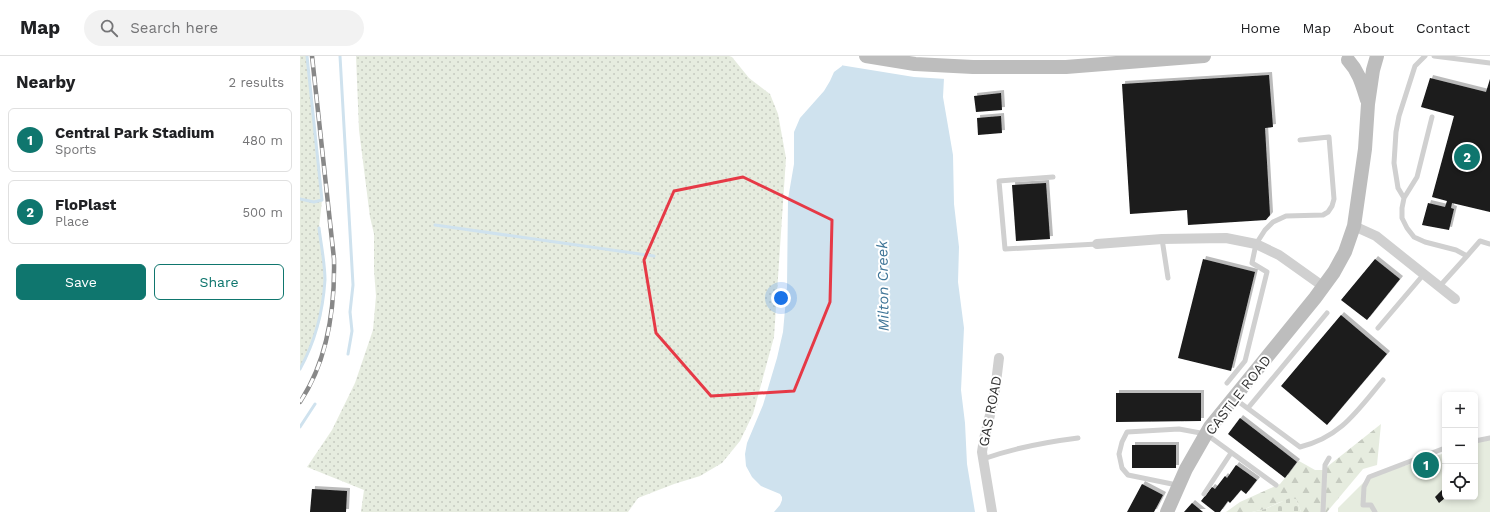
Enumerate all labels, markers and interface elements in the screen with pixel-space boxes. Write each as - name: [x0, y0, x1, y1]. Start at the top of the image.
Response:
- search box: [84, 10, 364, 46]
- text: Map: [20, 16, 60, 39]
- icon: search: [98, 17, 120, 39]
- text: Search here: [130, 19, 218, 37]
- text: Home: [1240, 20, 1280, 36]
- text: Map: [1302, 20, 1331, 36]
- text: About: [1353, 20, 1394, 36]
- text: Contact: [1416, 20, 1470, 36]
- text: Nearby: [16, 72, 75, 92]
- text: 2 results: [229, 75, 284, 90]
- text: Central Park Stadium: [55, 124, 214, 142]
- text: 1: [27, 133, 33, 148]
- text: 480 m: [242, 133, 283, 148]
- text: Sports: [55, 142, 96, 157]
- pin: 2: [1454, 142, 1480, 172]
- text: FloPlast: [55, 196, 116, 214]
- text: 2: [26, 205, 34, 220]
- text: 500 m: [242, 205, 283, 220]
- text: Place: [55, 214, 89, 229]
- water label: Milton Creek: [873, 240, 893, 331]
- button: Save: [16, 264, 146, 300]
- button: Share: [154, 264, 284, 300]
- your location: [771, 288, 791, 308]
- street label: CASTLE ROAD: [1202, 352, 1274, 438]
- street label: GAS ROAD: [975, 374, 1005, 448]
- map controls: [1442, 392, 1478, 500]
- button: +: [1442, 392, 1478, 428]
- button: −: [1442, 428, 1478, 464]
- pin: 1: [1413, 450, 1439, 480]
- button: locate: [1442, 464, 1478, 500]

